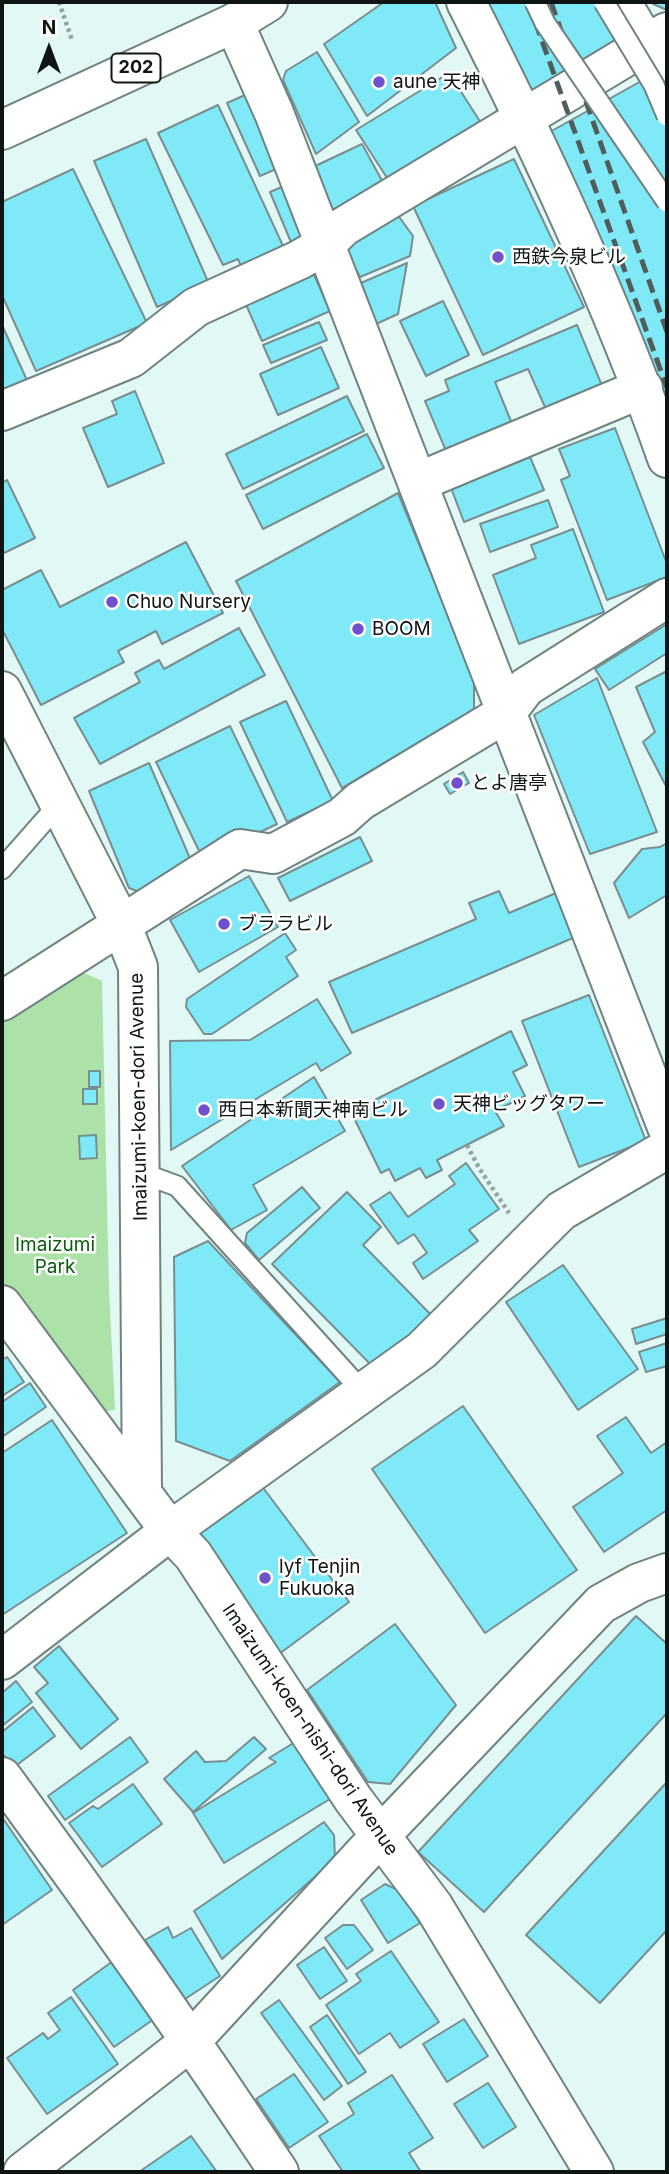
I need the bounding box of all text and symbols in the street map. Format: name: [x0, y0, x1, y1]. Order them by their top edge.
north arrow: [14, 14, 84, 84]
text: N: [42, 16, 56, 39]
road number: 202: [111, 54, 160, 82]
place label: aune 天神: [393, 71, 481, 93]
marker: aune 天神: [371, 74, 387, 90]
place label: 西鉄今泉ビル: [512, 246, 626, 268]
marker: 西鉄今泉ビル: [490, 249, 506, 265]
place label: Chuo Nursery: [126, 591, 251, 613]
marker: Chuo Nursery: [104, 594, 120, 610]
place label: BOOM: [372, 618, 431, 640]
marker: BOOM: [350, 621, 366, 637]
place label: とよ唐亭: [471, 772, 547, 794]
marker: とよ唐亭: [449, 775, 465, 791]
place label: ブララビル: [238, 913, 333, 935]
marker: ブララビル: [216, 916, 232, 932]
street label: Imaizumi-koen-dori Avenue: [125, 973, 153, 1221]
place label: 天神ビッグタワー: [453, 1093, 605, 1115]
marker: 天神ビッグタワー: [431, 1096, 447, 1112]
place label: 西日本新聞天神南ビル: [218, 1099, 408, 1121]
marker: 西日本新聞天神南ビル: [196, 1102, 212, 1118]
park label: Imaizumi Park: [15, 1234, 95, 1278]
place label: lyf Tenjin Fukuoka: [279, 1556, 361, 1600]
marker: lyf Tenjin Fukuoka: [257, 1570, 273, 1586]
street label: Imaizumi-koen-nishi-dori Avenue: [217, 1600, 403, 1860]

